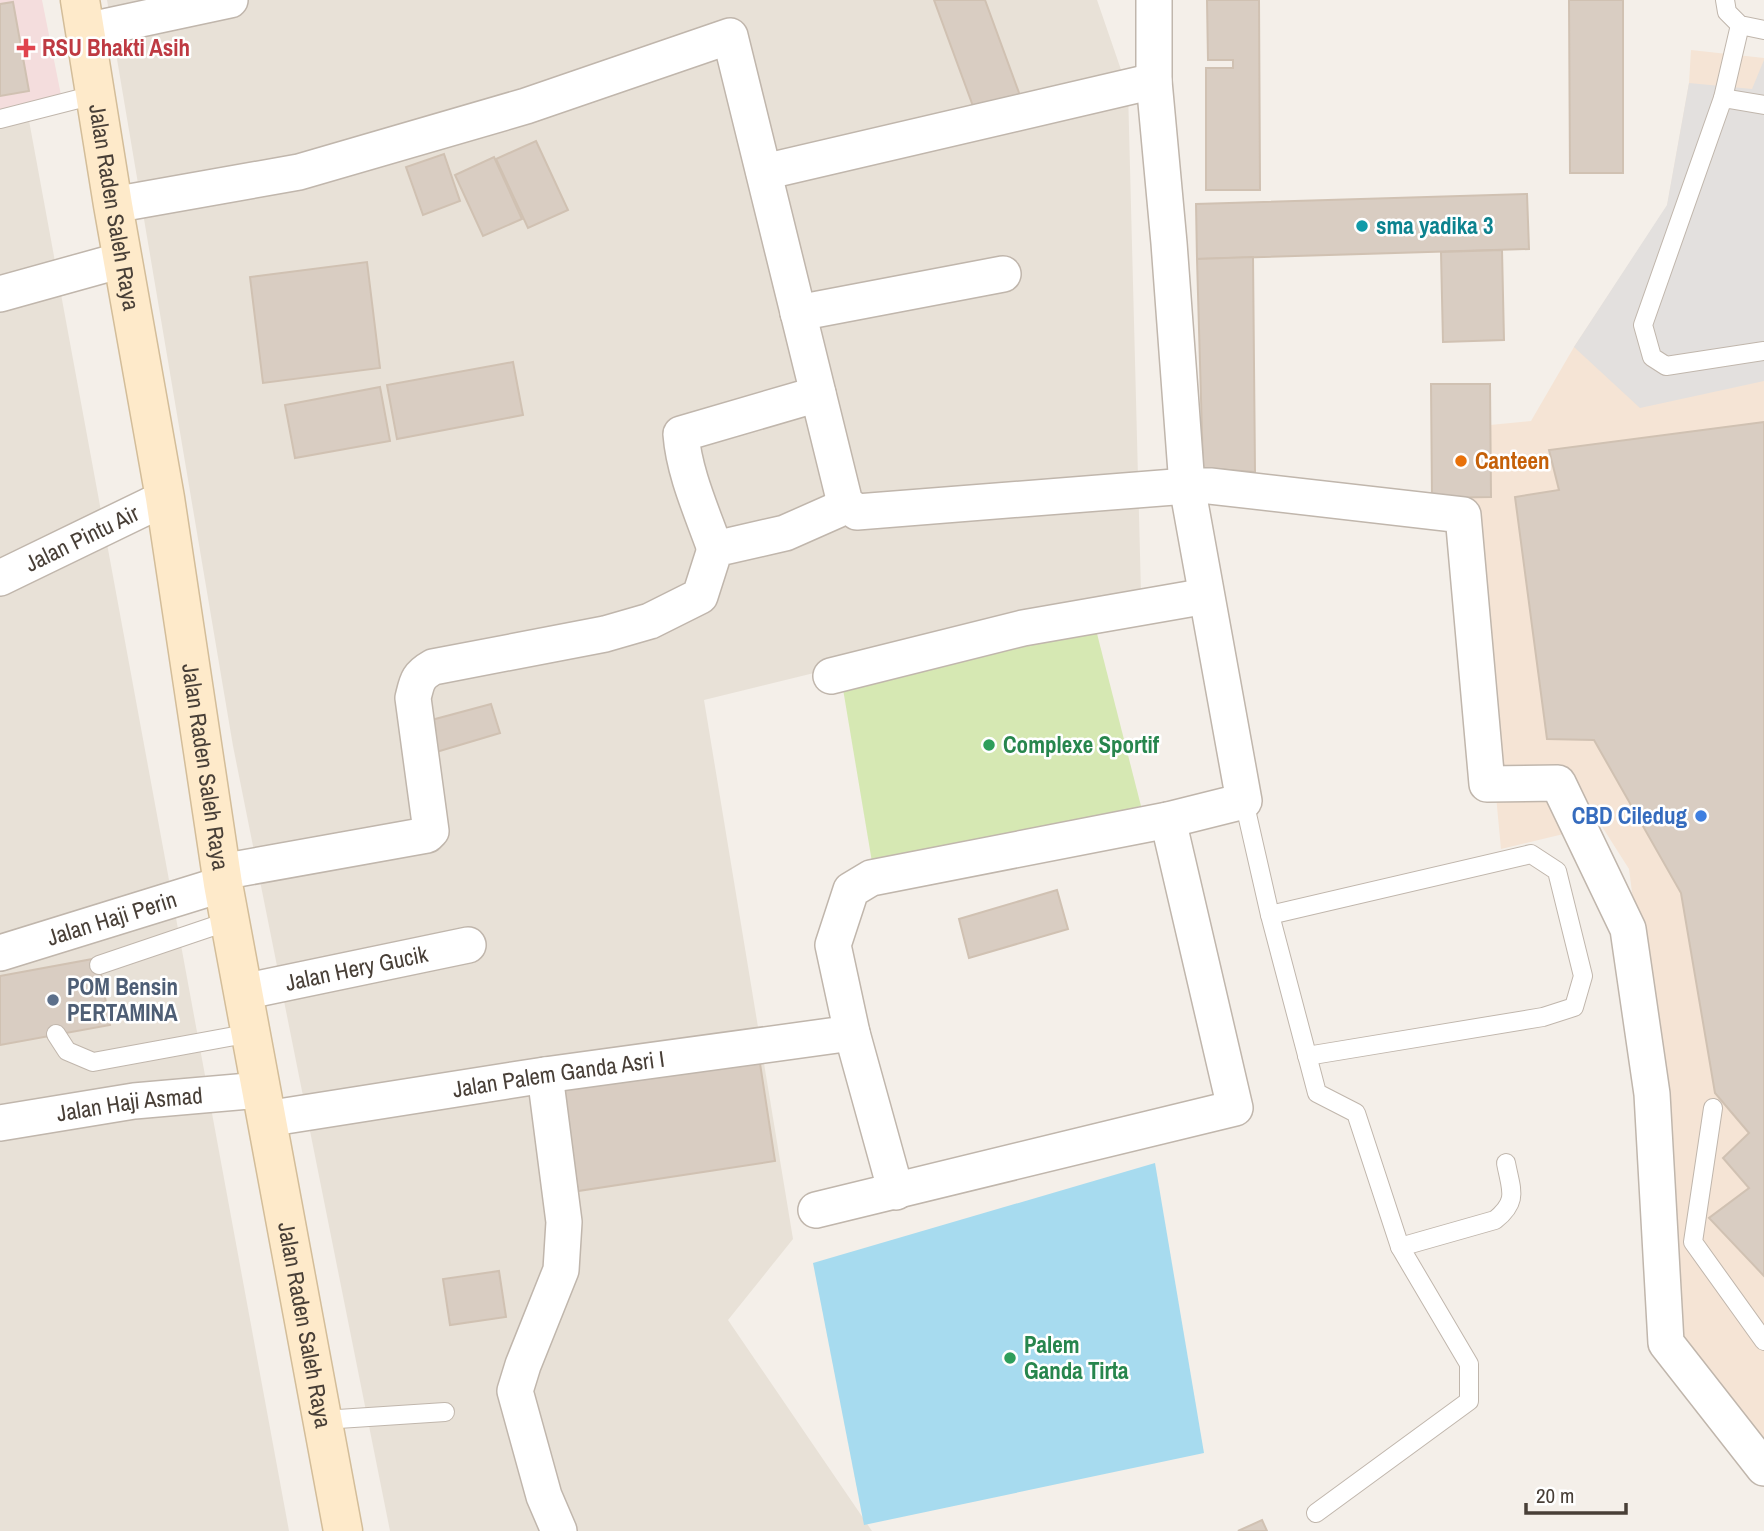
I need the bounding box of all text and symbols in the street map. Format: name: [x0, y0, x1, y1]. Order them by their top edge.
place label: RSU Bhakti Asih: [42, 32, 190, 63]
marker: RSU Bhakti Asih: [16, 38, 36, 58]
street label: Jalan Raden Saleh Raya: [82, 102, 148, 313]
place label: sma yadika 3: [1376, 210, 1493, 241]
marker: sma yadika 3: [1354, 218, 1370, 234]
place label: Canteen: [1475, 445, 1549, 476]
marker: Canteen: [1453, 453, 1469, 469]
street label: Jalan Pintu Air: [20, 497, 144, 579]
street label: Jalan Raden Saleh Raya: [175, 661, 237, 873]
place label: Complexe Sportif: [1003, 729, 1160, 760]
marker: Complexe Sportif: [981, 737, 997, 753]
place label: CBD Ciledug: [1572, 800, 1687, 831]
marker: CBD Ciledug: [1693, 808, 1709, 824]
street label: Jalan Haji Perin: [43, 883, 180, 953]
street label: Jalan Hery Gucik: [282, 938, 431, 998]
place label: POM Bensin PERTAMINA: [67, 971, 178, 1028]
marker: POM Bensin PERTAMINA: [45, 992, 61, 1008]
street label: Jalan Palem Ganda Asri I: [450, 1043, 667, 1104]
street label: Jalan Haji Asmad: [54, 1079, 204, 1128]
street label: Jalan Raden Saleh Raya: [271, 1219, 340, 1431]
place label: Palem Ganda Tirta: [1024, 1329, 1129, 1386]
marker: Palem Ganda Tirta: [1002, 1350, 1018, 1366]
scale bar: [1526, 1472, 1626, 1516]
text: 20 m: [1536, 1481, 1574, 1510]

